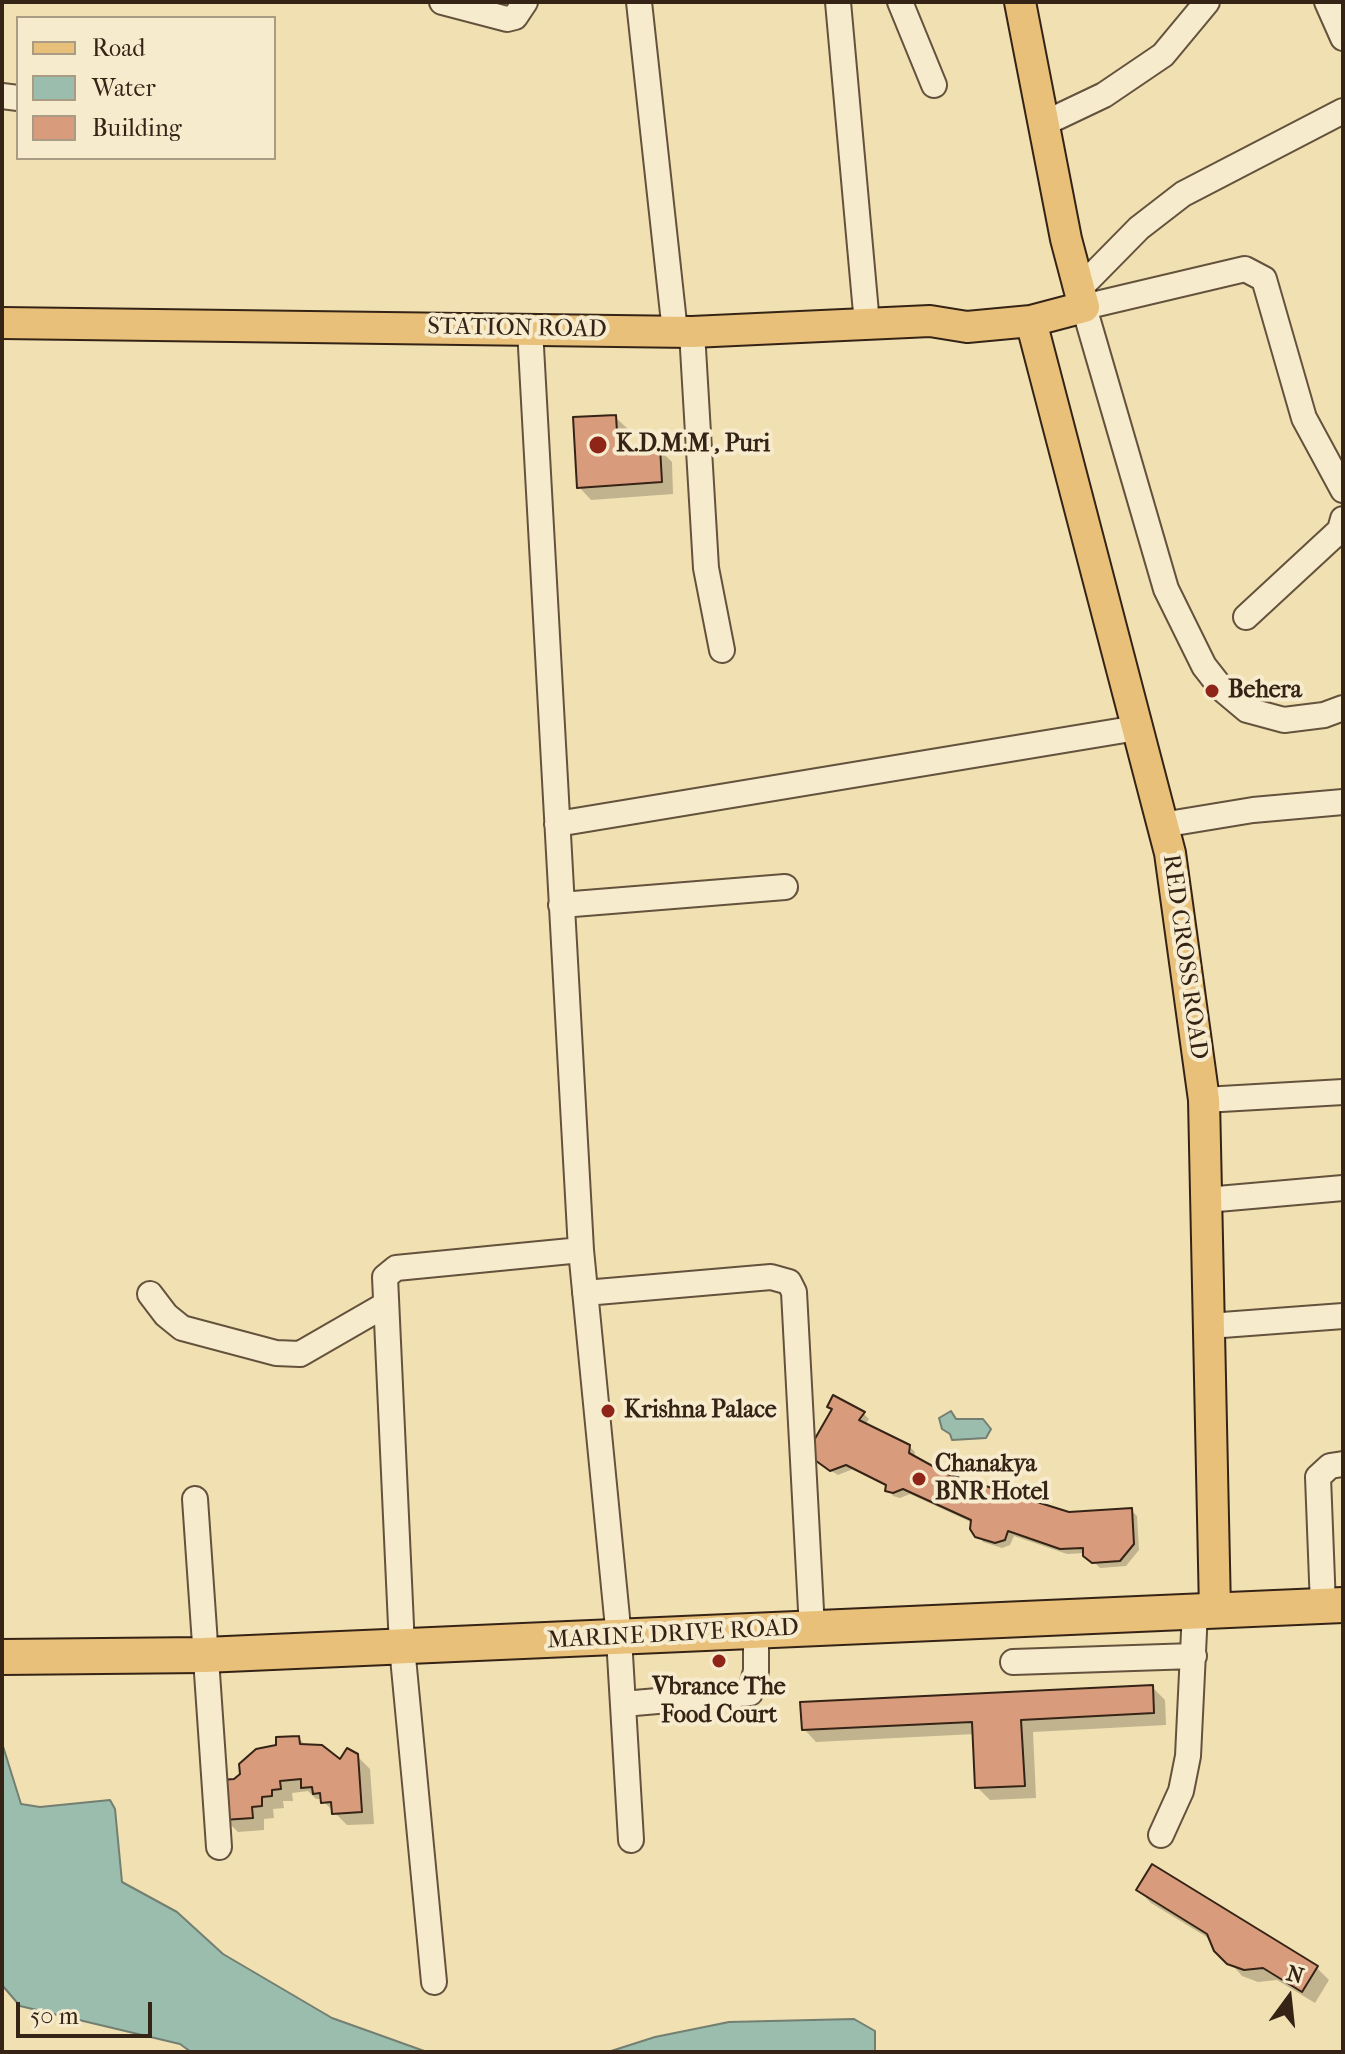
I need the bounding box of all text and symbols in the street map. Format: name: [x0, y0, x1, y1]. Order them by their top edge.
legend: [16, 16, 276, 160]
text: Road: [92, 34, 145, 62]
text: Water: [92, 74, 156, 102]
text: Building: [92, 114, 182, 142]
street label: STATION ROAD: [427, 313, 607, 345]
place label: K.D.M.M , Puri: [616, 431, 770, 459]
marker: K.D.M.M , Puri: [587, 434, 609, 456]
place label: Behera: [1228, 677, 1302, 705]
marker: Behera: [1203, 682, 1221, 700]
street label: RED CROSS ROAD: [1155, 853, 1213, 1061]
place label: Krishna Palace: [624, 1397, 777, 1425]
marker: Krishna Palace: [599, 1402, 617, 1420]
place label: Chanakya BNR Hotel: [935, 1451, 1049, 1507]
marker: Chanakya BNR Hotel: [910, 1470, 928, 1488]
street label: MARINE DRIVE ROAD: [547, 1614, 799, 1656]
marker: Vbrance The Food Court: [710, 1652, 728, 1670]
place label: Vbrance The Food Court: [652, 1674, 786, 1730]
north arrow: [1249, 1958, 1329, 2038]
text: N: [1284, 1960, 1307, 1990]
scale bar: [20, 1986, 156, 2036]
text: 50 m: [30, 2002, 79, 2030]

